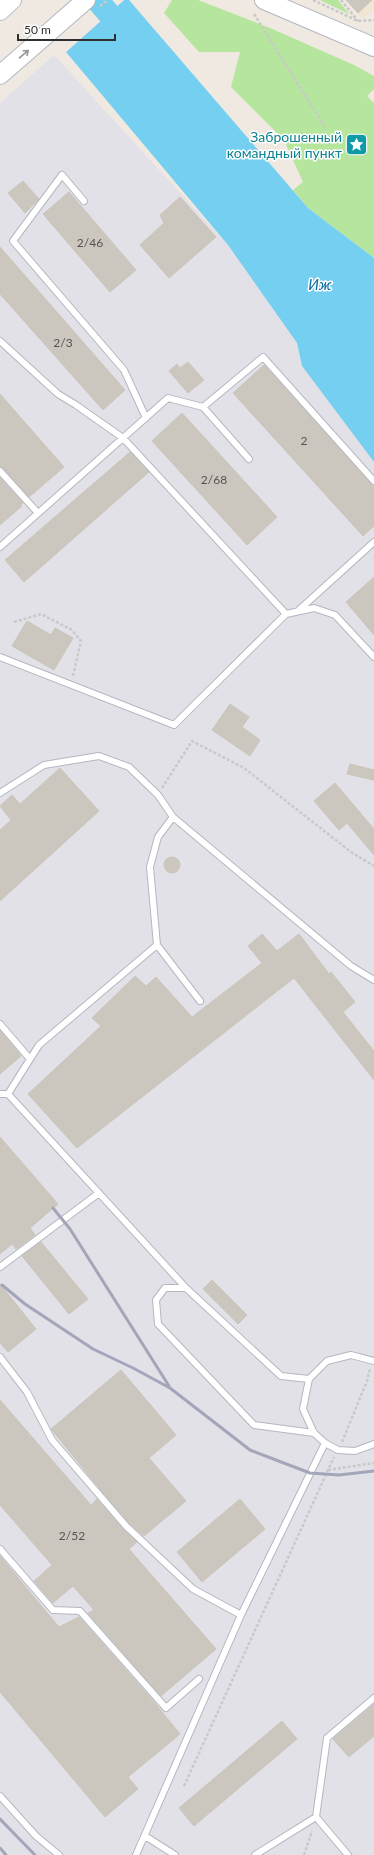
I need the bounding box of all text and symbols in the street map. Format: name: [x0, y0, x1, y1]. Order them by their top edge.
scale bar: [18, 16, 115, 42]
text: 50 m: [24, 22, 51, 37]
one-way arrow: [19, 50, 30, 59]
place label: Заброшенный командный пункт: [227, 128, 342, 161]
place icon: Заброшенный командный пункт: [344, 131, 370, 157]
house number: 2/46: [77, 235, 103, 250]
water label: Иж: [308, 275, 332, 293]
house number: 2/3: [53, 335, 73, 350]
house number: 2: [301, 433, 308, 448]
house number: 2/68: [201, 472, 227, 487]
house number: 2/52: [59, 1528, 85, 1543]

